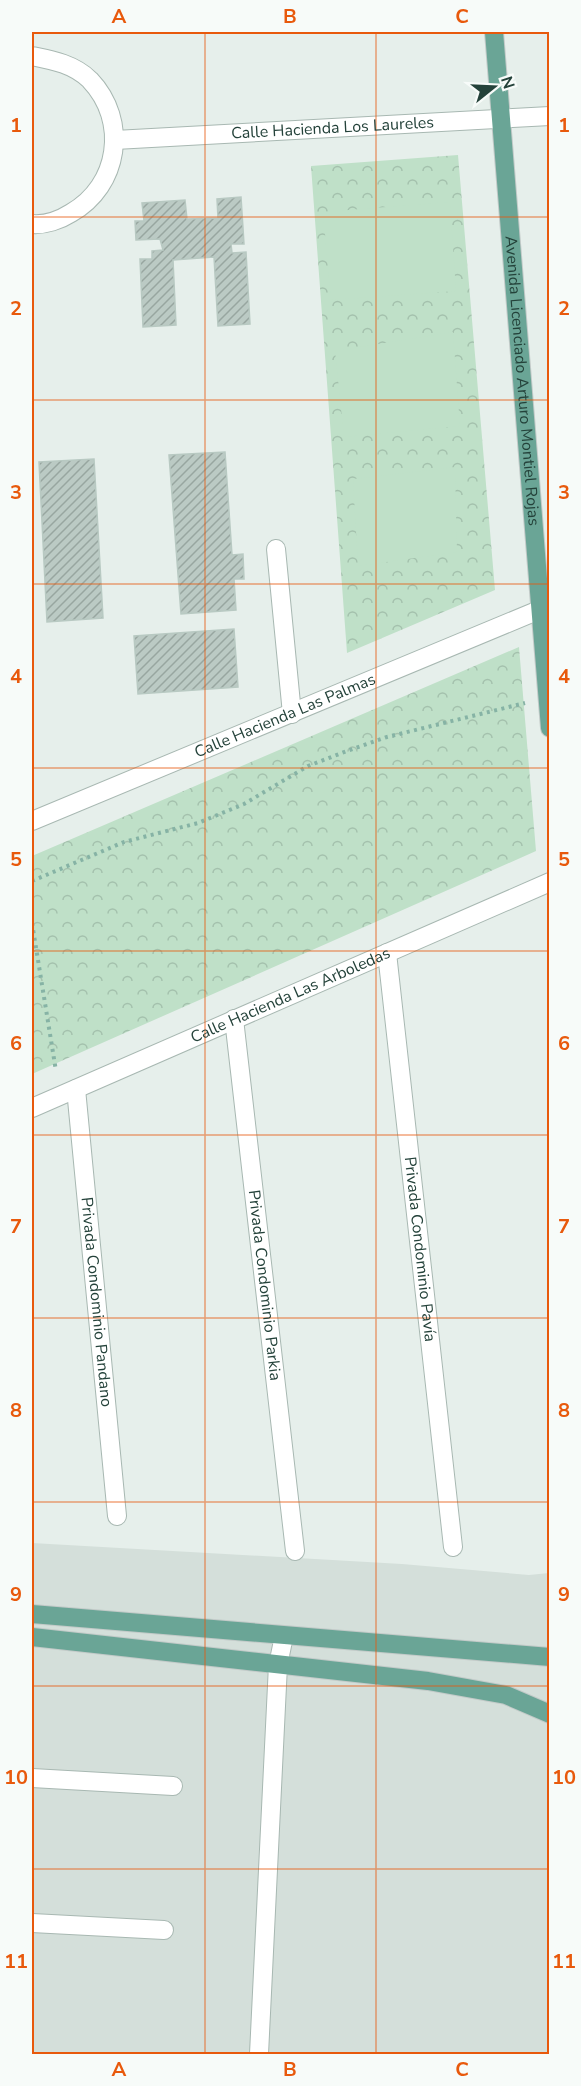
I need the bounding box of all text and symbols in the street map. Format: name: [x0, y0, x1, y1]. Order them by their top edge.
text: A: [112, 3, 127, 30]
text: B: [283, 3, 297, 30]
text: C: [455, 3, 469, 30]
north arrow: [464, 57, 524, 117]
text: N: [495, 74, 520, 92]
street label: Calle Hacienda Los Laureles: [231, 111, 435, 145]
text: 1: [10, 112, 22, 139]
text: 1: [558, 112, 570, 139]
street label: Avenida Licenciado Arturo Montiel Rojas: [499, 235, 545, 527]
text: 2: [10, 295, 22, 322]
text: 2: [558, 295, 570, 322]
text: 3: [10, 479, 22, 506]
text: 3: [558, 479, 570, 506]
text: 4: [10, 663, 22, 690]
text: 4: [558, 663, 570, 690]
street label: Calle Hacienda Las Palmas: [191, 668, 379, 763]
text: 5: [10, 846, 22, 873]
text: 5: [558, 846, 570, 873]
street label: Calle Hacienda Las Arboledas: [187, 942, 394, 1048]
text: 6: [10, 1030, 22, 1057]
text: 6: [558, 1030, 570, 1057]
street label: Privada Condominio Pavía: [399, 1155, 441, 1343]
street label: Privada Condominio Parkia: [243, 1189, 286, 1382]
street label: Privada Condominio Pandano: [75, 1196, 117, 1408]
text: 7: [10, 1213, 22, 1240]
text: 7: [558, 1213, 570, 1240]
text: 8: [10, 1397, 22, 1424]
text: 8: [558, 1397, 570, 1424]
text: 9: [10, 1581, 22, 1608]
text: 9: [558, 1581, 570, 1608]
text: 10: [4, 1764, 28, 1791]
text: 10: [552, 1764, 576, 1791]
text: 11: [4, 1948, 28, 1975]
text: 11: [552, 1948, 576, 1975]
text: A: [112, 2056, 127, 2083]
text: B: [283, 2056, 297, 2083]
text: C: [455, 2056, 469, 2083]

